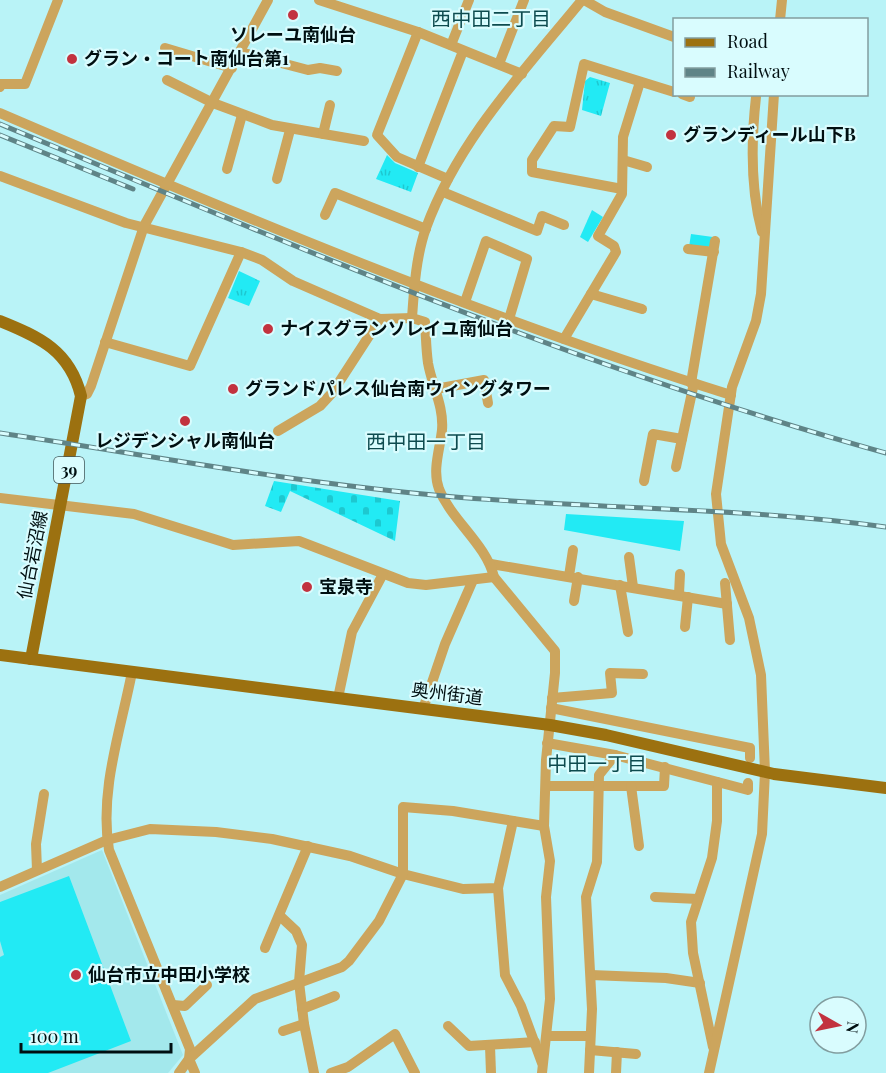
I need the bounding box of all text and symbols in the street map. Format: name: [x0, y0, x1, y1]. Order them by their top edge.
district label: 西中田二丁目: [431, 4, 551, 31]
marker: ソレーユ南仙台: [286, 8, 300, 22]
legend: [673, 18, 868, 96]
place label: ソレーユ南仙台: [230, 22, 356, 46]
text: Road: [727, 29, 768, 53]
place label: グラン・コート南仙台第1: [84, 46, 289, 70]
marker: グラン・コート南仙台第1: [65, 52, 79, 66]
text: Railway: [727, 59, 790, 83]
place label: グランディール山下B: [683, 122, 856, 146]
marker: グランディール山下B: [664, 128, 678, 142]
place label: ナイスグランソレイユ南仙台: [280, 316, 513, 340]
marker: ナイスグランソレイユ南仙台: [261, 322, 275, 336]
place label: グランドパレス仙台南ウィングタワー: [245, 376, 551, 400]
marker: グランドパレス仙台南ウィングタワー: [226, 382, 240, 396]
marker: レジデンシャル南仙台: [178, 414, 192, 428]
district label: 西中田一丁目: [366, 427, 486, 454]
place label: レジデンシャル南仙台: [95, 428, 275, 452]
road number: 39: [54, 457, 84, 483]
street label: 仙台岩沼線: [12, 508, 52, 601]
place label: 宝泉寺: [319, 574, 373, 598]
marker: 宝泉寺: [300, 580, 314, 594]
street label: 奥州街道: [410, 677, 484, 709]
district label: 中田一丁目: [547, 749, 647, 776]
place label: 仙台市立中田小学校: [88, 962, 250, 986]
marker: 仙台市立中田小学校: [69, 968, 83, 982]
north arrow: [808, 995, 868, 1055]
scale bar: [21, 1016, 171, 1054]
text: N: [842, 1020, 865, 1035]
text: 100 m: [30, 1024, 79, 1048]

